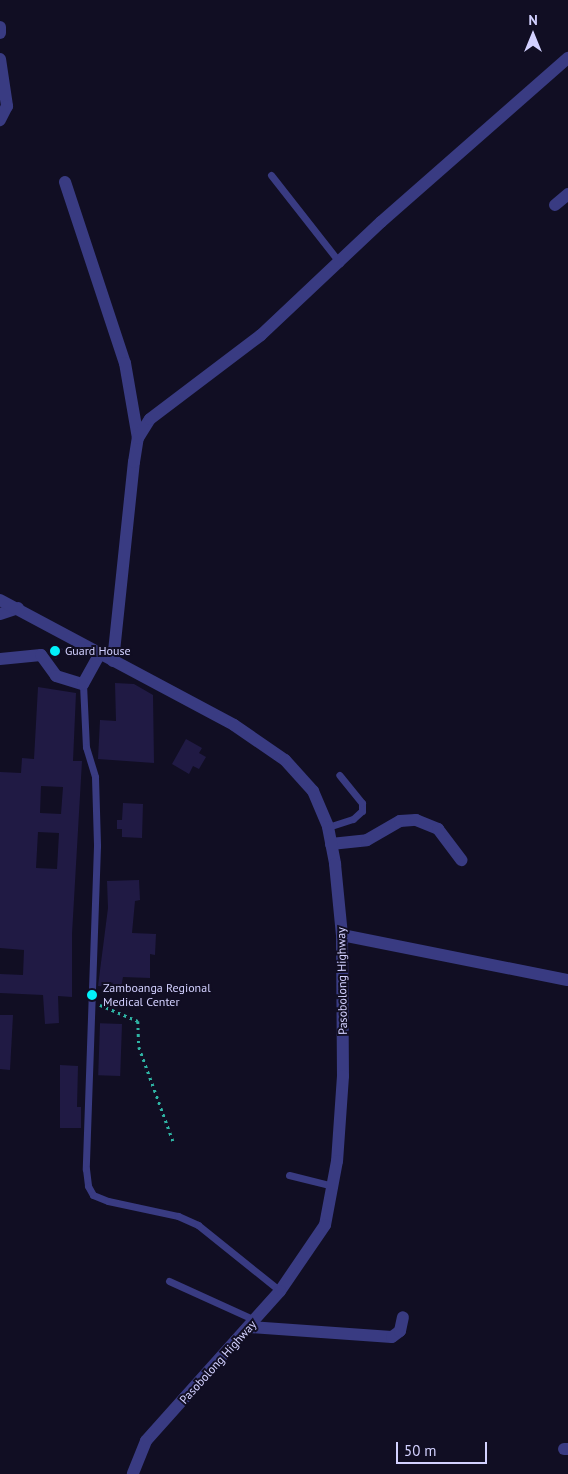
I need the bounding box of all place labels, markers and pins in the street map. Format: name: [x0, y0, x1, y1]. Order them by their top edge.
place label: Guard House: [65, 644, 131, 658]
marker: Guard House: [49, 645, 61, 657]
place label: Zamboanga Regional Medical Center: [103, 981, 211, 1009]
marker: Zamboanga Regional Medical Center: [85, 988, 99, 1002]

